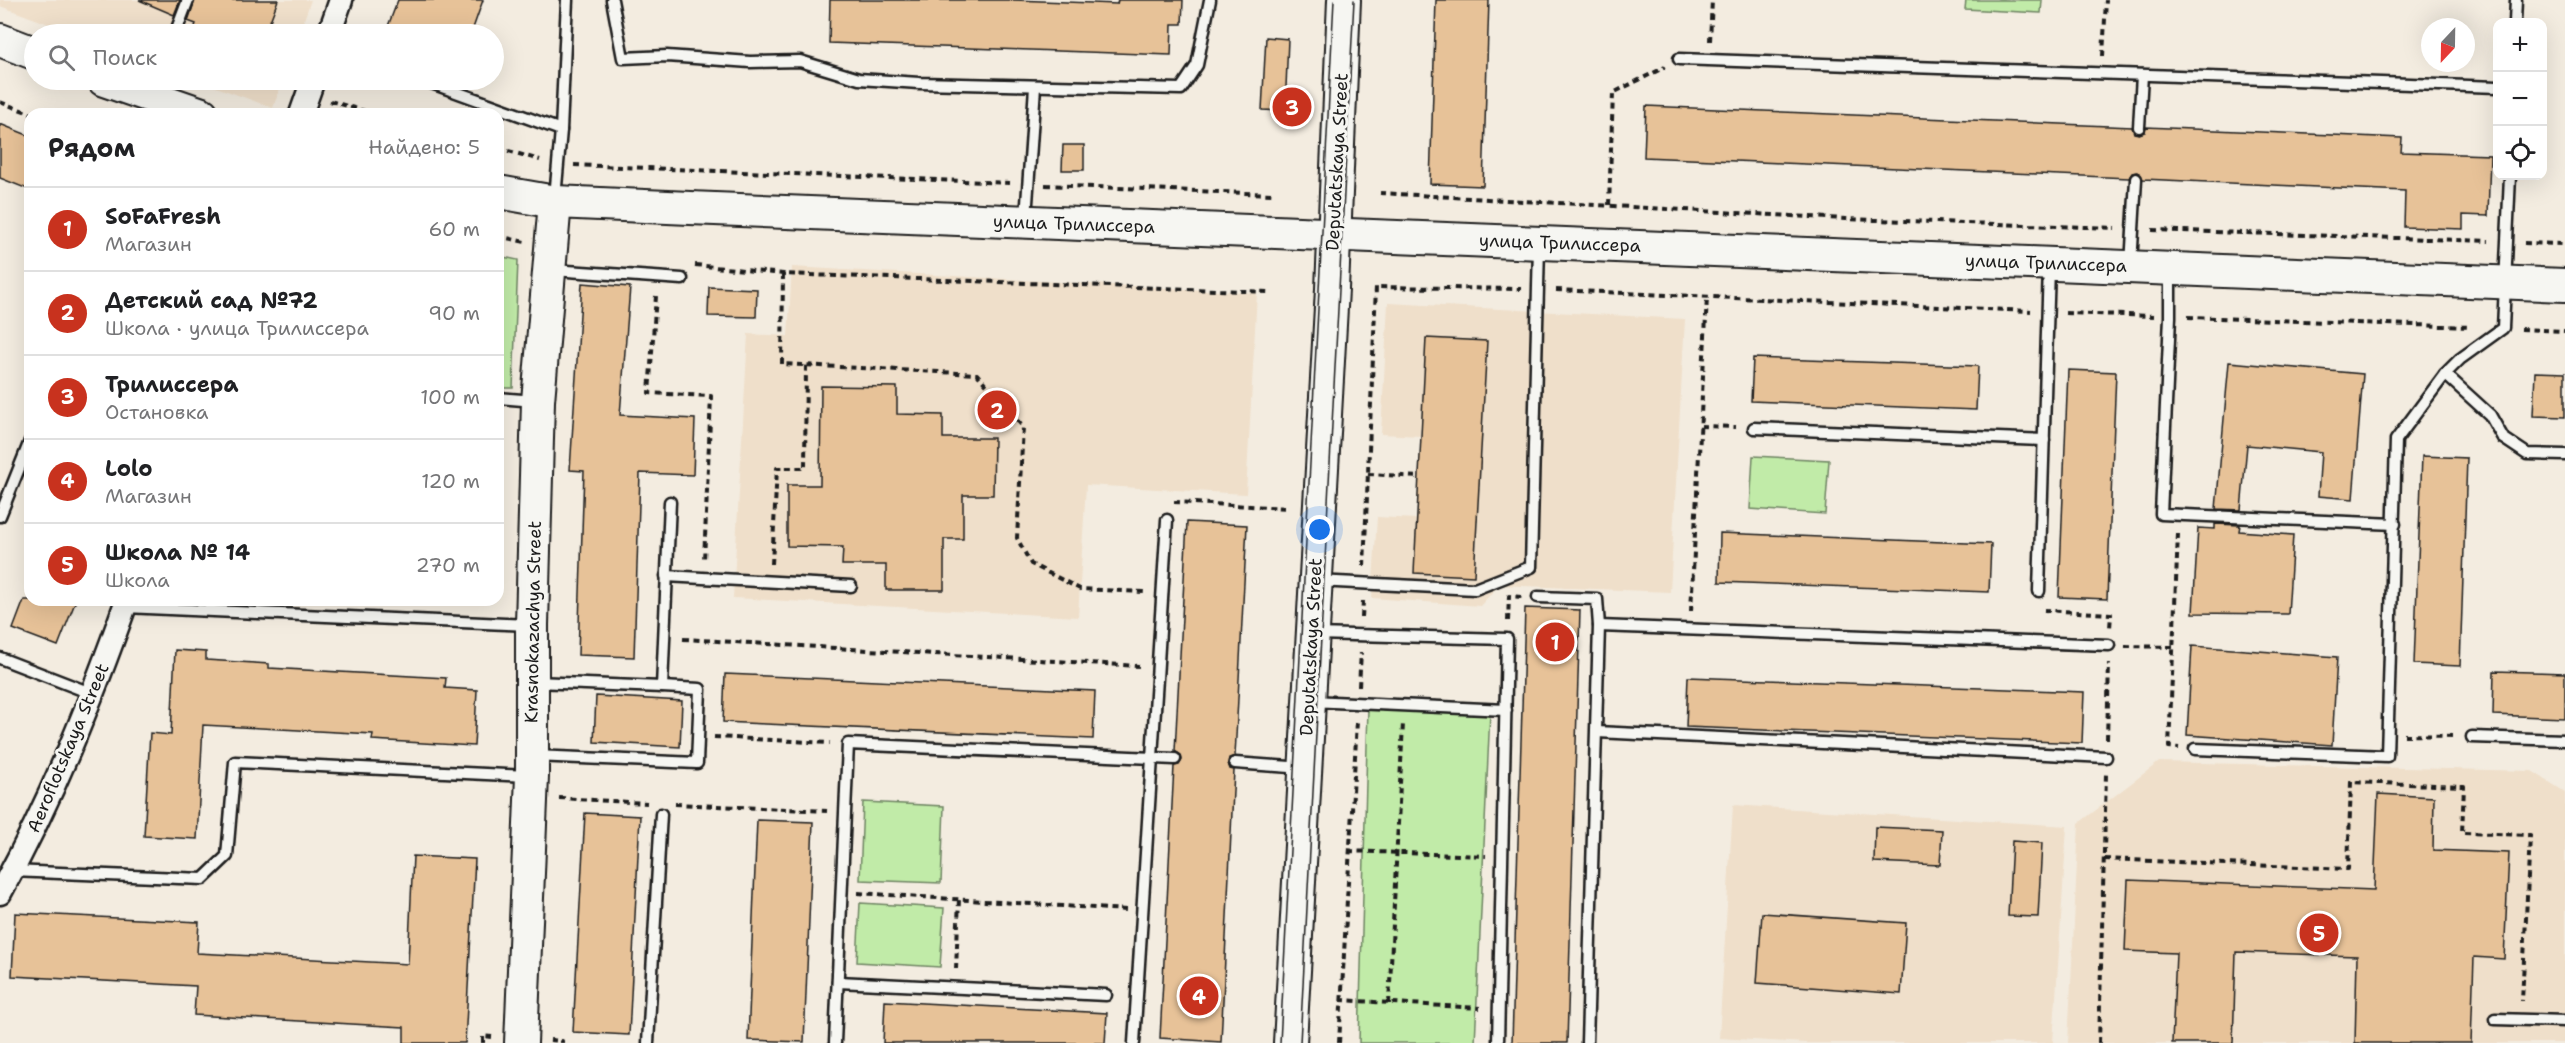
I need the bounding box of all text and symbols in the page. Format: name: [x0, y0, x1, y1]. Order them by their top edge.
north arrow: [2421, 18, 2475, 72]
map controls: [2493, 18, 2547, 180]
button: +: [2493, 18, 2547, 72]
search box: [24, 24, 504, 90]
icon: search: [45, 41, 78, 74]
text: Поиск: [93, 43, 157, 72]
street label: Deputatskaya Street: [1320, 72, 1354, 252]
button: −: [2493, 72, 2547, 126]
pin: 3: [1272, 84, 1312, 130]
button: locate: [2493, 126, 2547, 180]
text: Рядом: [48, 130, 135, 165]
text: Найдено: 5: [368, 134, 480, 160]
text: SoFaFresh: [105, 202, 221, 231]
street label: улица Трилиссера: [993, 209, 1155, 239]
text: 1: [63, 216, 72, 242]
text: 60 m: [428, 216, 480, 242]
street label: улица Трилиссера: [1479, 228, 1641, 258]
text: Магазин: [105, 231, 192, 257]
street label: улица Трилиссера: [1965, 248, 2127, 278]
text: Детский сад №72: [105, 286, 318, 315]
text: 2: [61, 300, 75, 326]
text: 90 m: [428, 300, 480, 326]
text: Школа · улица Трилиссера: [105, 315, 369, 341]
text: Трилиссера: [105, 370, 238, 399]
text: 3: [61, 384, 75, 410]
text: 100 m: [420, 384, 480, 410]
pin: 2: [978, 388, 1016, 432]
text: Остановка: [105, 399, 209, 425]
text: Lolo: [105, 454, 153, 483]
text: 4: [61, 468, 75, 494]
text: 120 m: [421, 468, 480, 494]
text: Магазин: [105, 483, 192, 509]
your location: [1305, 515, 1334, 544]
street label: Krasnokazachya Street: [519, 521, 547, 723]
text: Школа № 14: [105, 538, 250, 567]
text: 5: [61, 552, 74, 578]
text: 270 m: [416, 552, 480, 578]
street label: Deputatskaya Street: [1294, 557, 1328, 737]
text: Школа: [105, 567, 170, 593]
pin: 1: [1536, 620, 1574, 664]
street label: Aeroflotskaya Street: [21, 660, 115, 836]
pin: 5: [2300, 910, 2338, 956]
pin: 4: [1180, 974, 1218, 1018]

